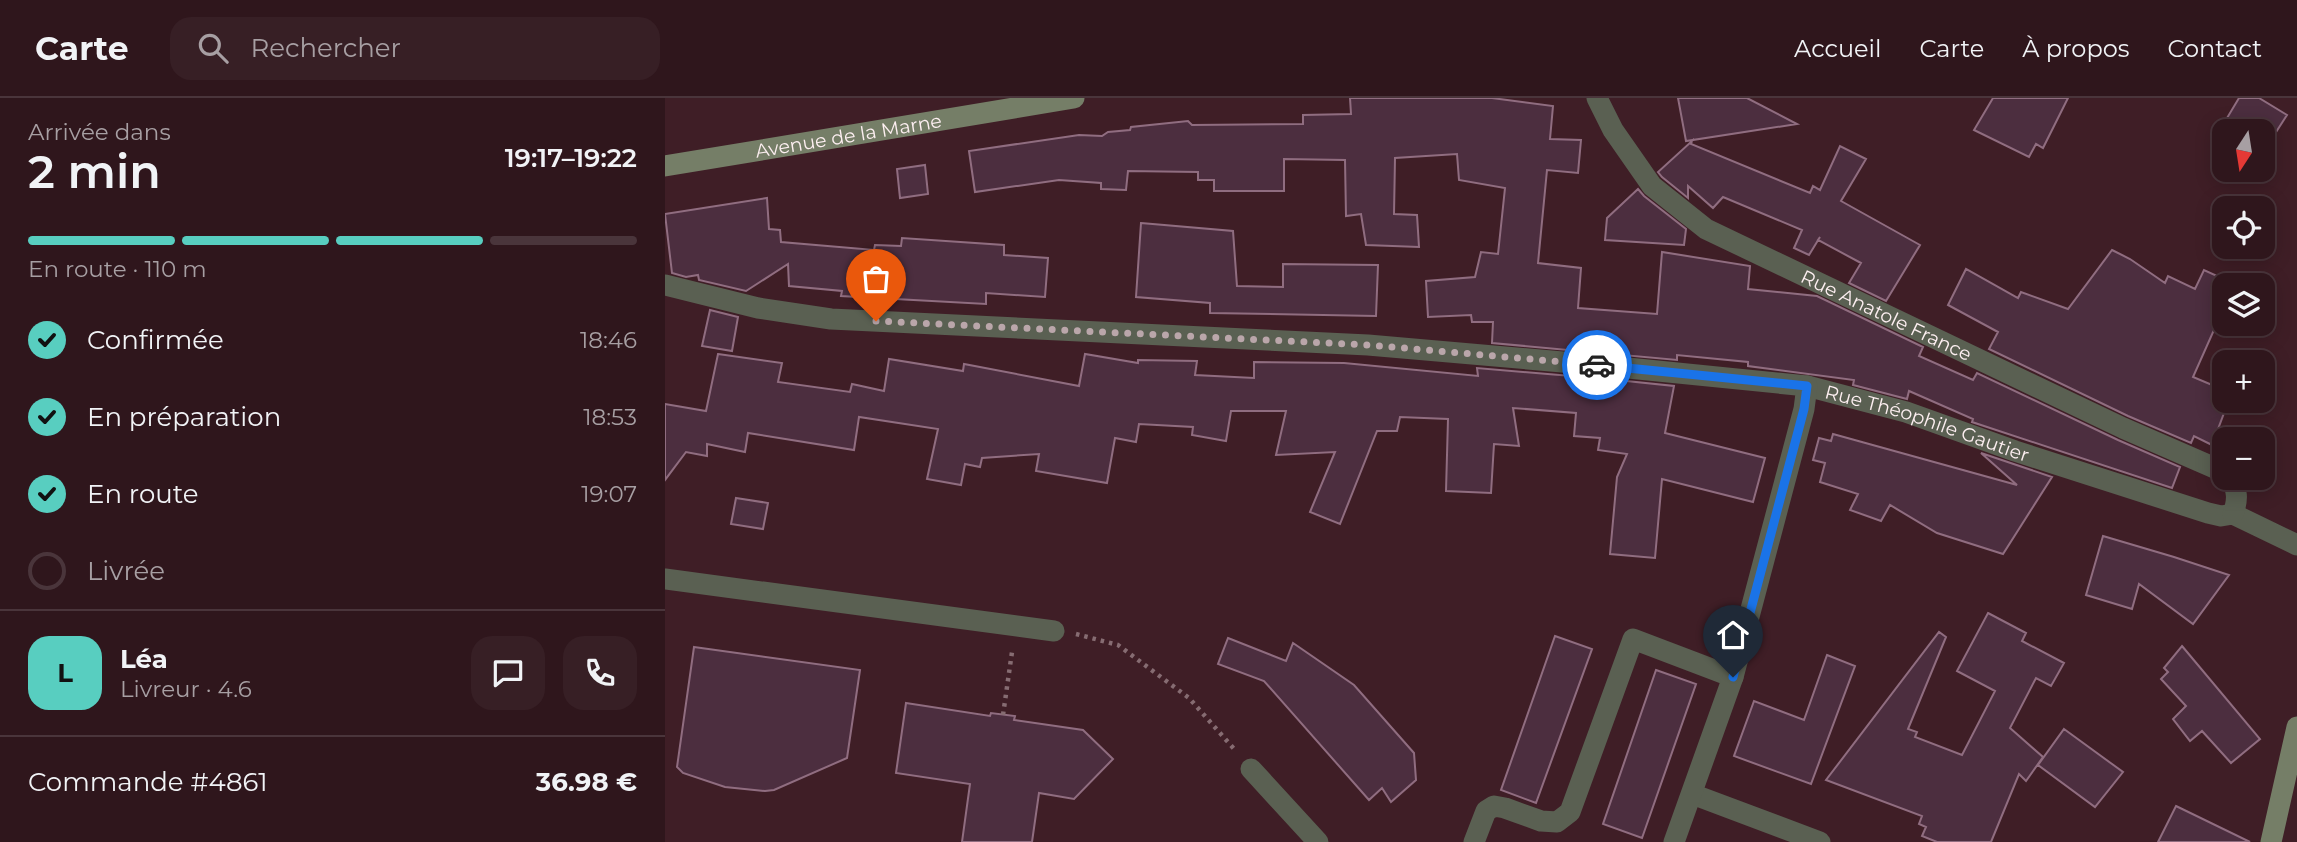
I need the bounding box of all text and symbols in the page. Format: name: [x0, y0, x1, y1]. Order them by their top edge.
search box: [170, 17, 660, 80]
text: Carte: [35, 28, 128, 68]
icon: search: [194, 29, 232, 67]
text: Rechercher: [250, 32, 401, 64]
text: Accueil: [1794, 34, 1881, 63]
text: Carte: [1919, 34, 1984, 63]
text: À propos: [2022, 34, 2129, 63]
text: Contact: [2167, 34, 2262, 63]
street label: Avenue de la Marne: [754, 109, 943, 162]
text: Arrivée dans: [28, 118, 171, 146]
north arrow: [2212, 119, 2275, 182]
map controls: [2212, 119, 2275, 490]
text: 19:17–19:22: [505, 142, 637, 174]
text: 2 min: [28, 143, 161, 200]
button: locate: [2212, 196, 2275, 259]
pin: [846, 249, 906, 321]
text: En route · 110 m: [28, 255, 207, 283]
icon: bag: [857, 260, 895, 298]
street label: Rue Anatole France: [1797, 265, 1976, 366]
button: layers: [2212, 273, 2275, 336]
icon: check: [28, 321, 66, 359]
text: Confirmée: [87, 324, 224, 356]
text: 18:46: [580, 326, 637, 354]
courier: [1562, 330, 1632, 400]
icon: car: [1578, 346, 1616, 384]
button: +: [2212, 350, 2275, 413]
street label: Rue Théophile Gautier: [1823, 380, 2032, 466]
icon: check: [28, 398, 66, 436]
text: En préparation: [87, 401, 281, 433]
text: 18:53: [583, 403, 637, 431]
button: −: [2212, 427, 2275, 490]
icon: check: [28, 475, 66, 513]
text: En route: [87, 478, 198, 510]
text: 19:07: [581, 480, 637, 508]
text: Livrée: [87, 555, 165, 587]
pin: [1703, 605, 1763, 677]
icon: home: [1714, 616, 1752, 654]
button: chat: [471, 636, 545, 710]
button: phone: [563, 636, 637, 710]
text: Léa: [120, 643, 168, 675]
text: L: [57, 657, 73, 689]
text: Livreur · 4.6: [120, 675, 252, 703]
text: Commande #4861: [28, 766, 268, 798]
text: 36.98 €: [536, 766, 637, 798]

